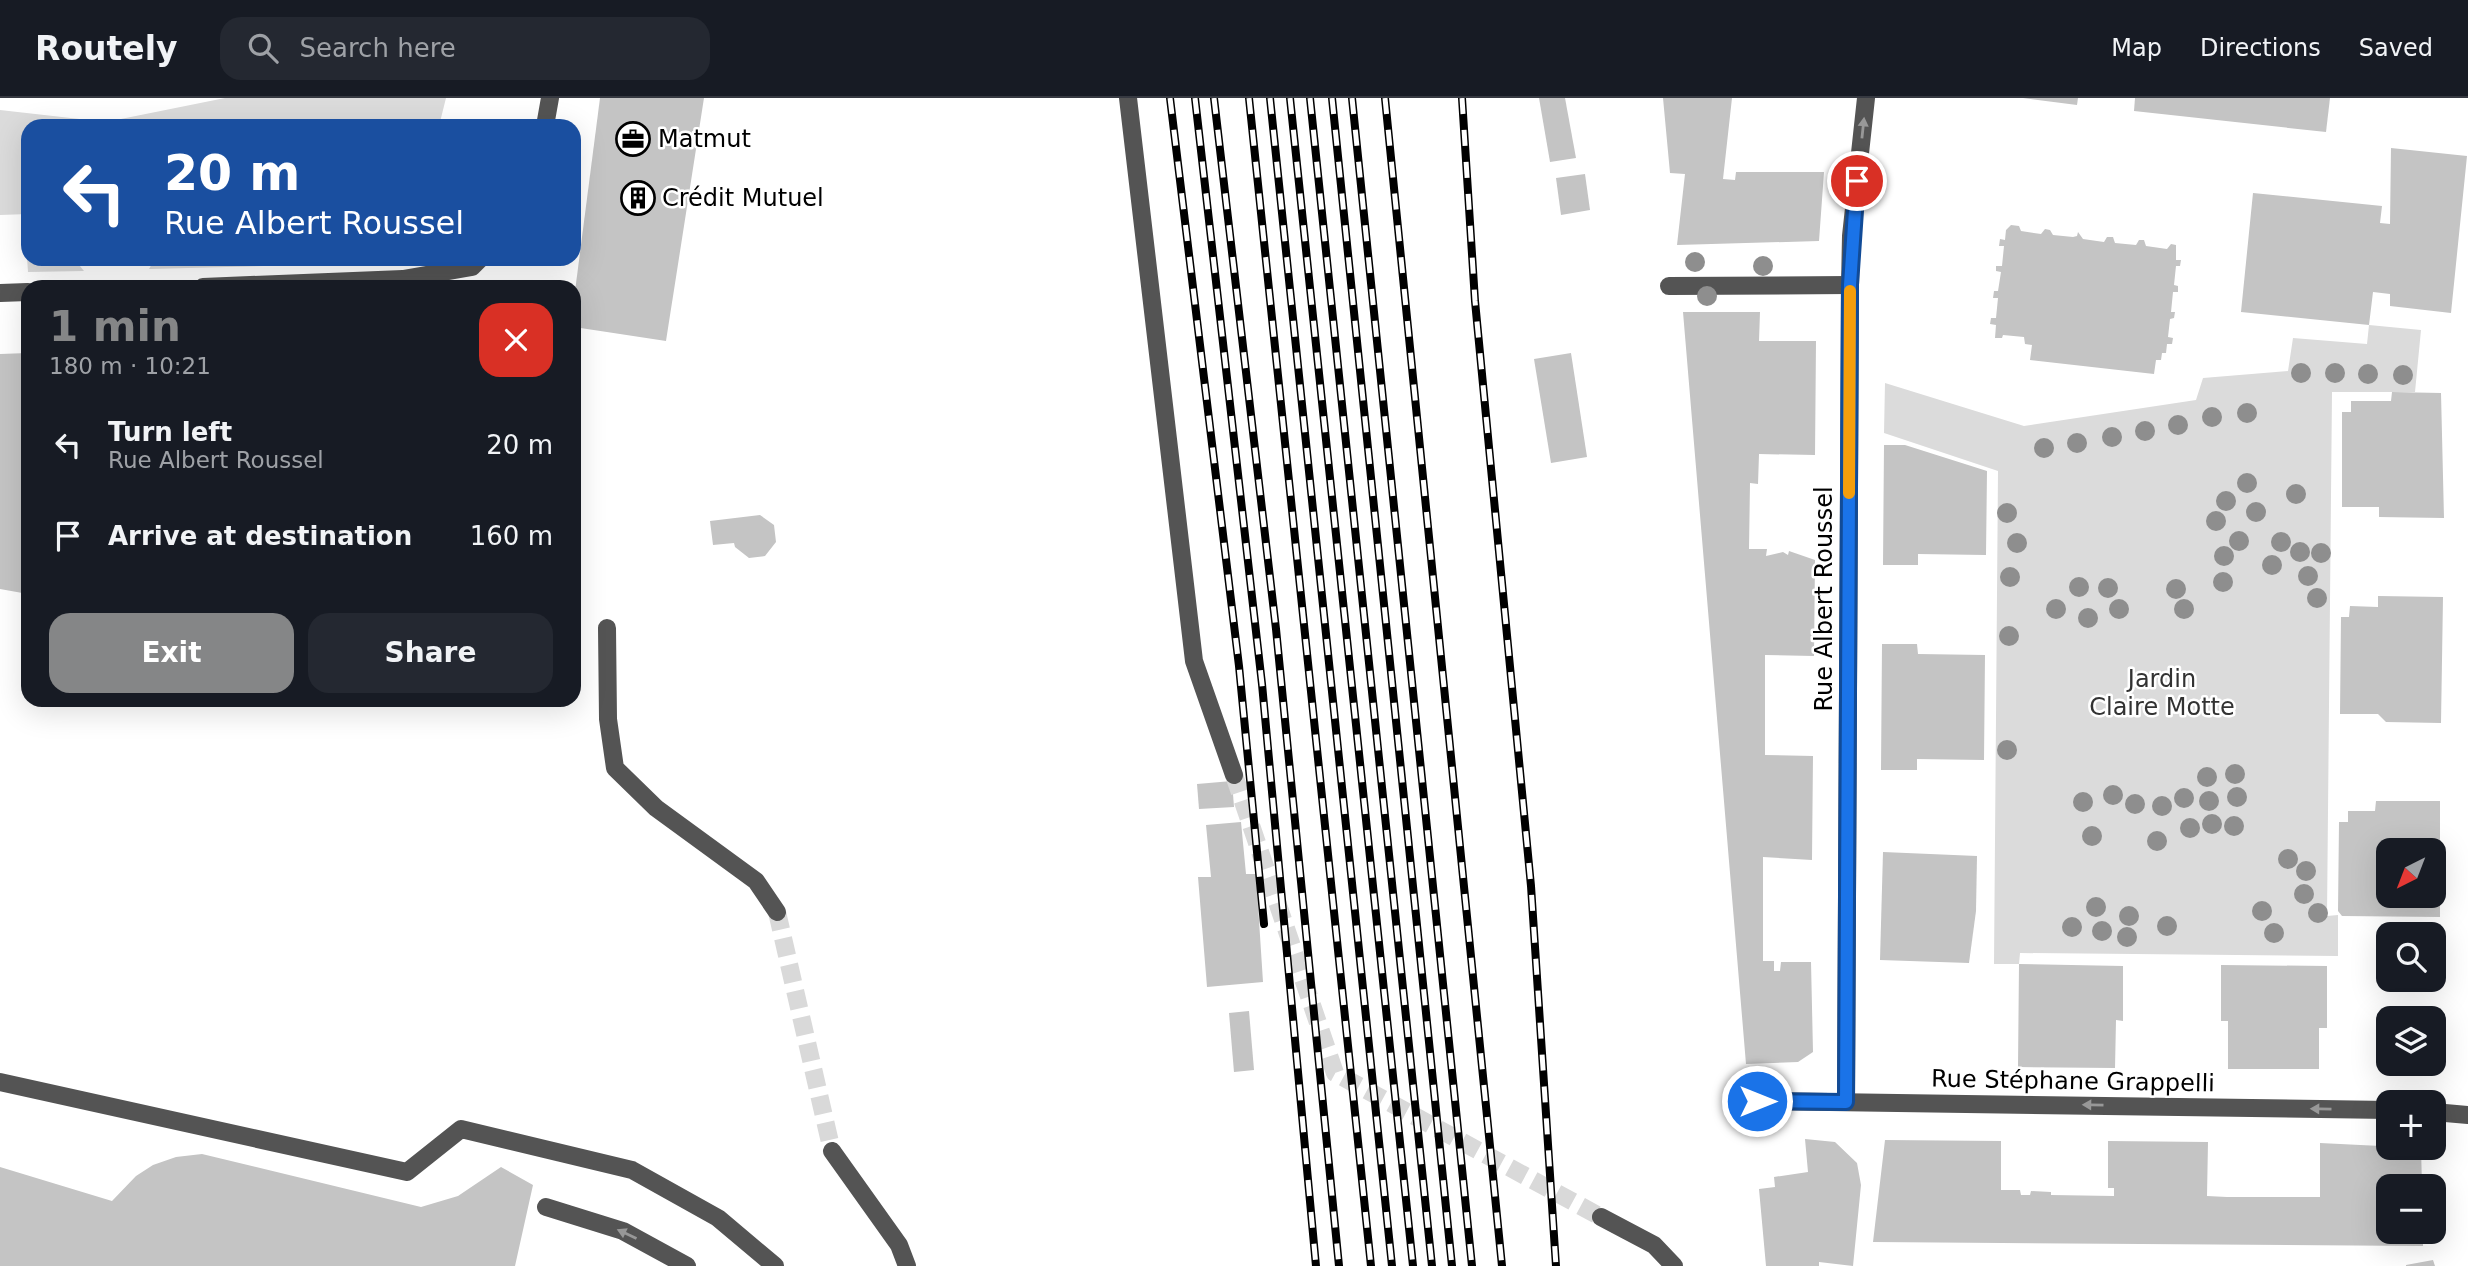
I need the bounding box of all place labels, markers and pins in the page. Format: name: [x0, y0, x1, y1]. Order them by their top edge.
office icon: Matmut: [614, 120, 652, 158]
place label: Matmut: [658, 125, 751, 153]
pin: [1827, 151, 1887, 211]
building icon: Crédit Mutuel: [619, 179, 657, 217]
place label: Crédit Mutuel: [662, 184, 824, 212]

